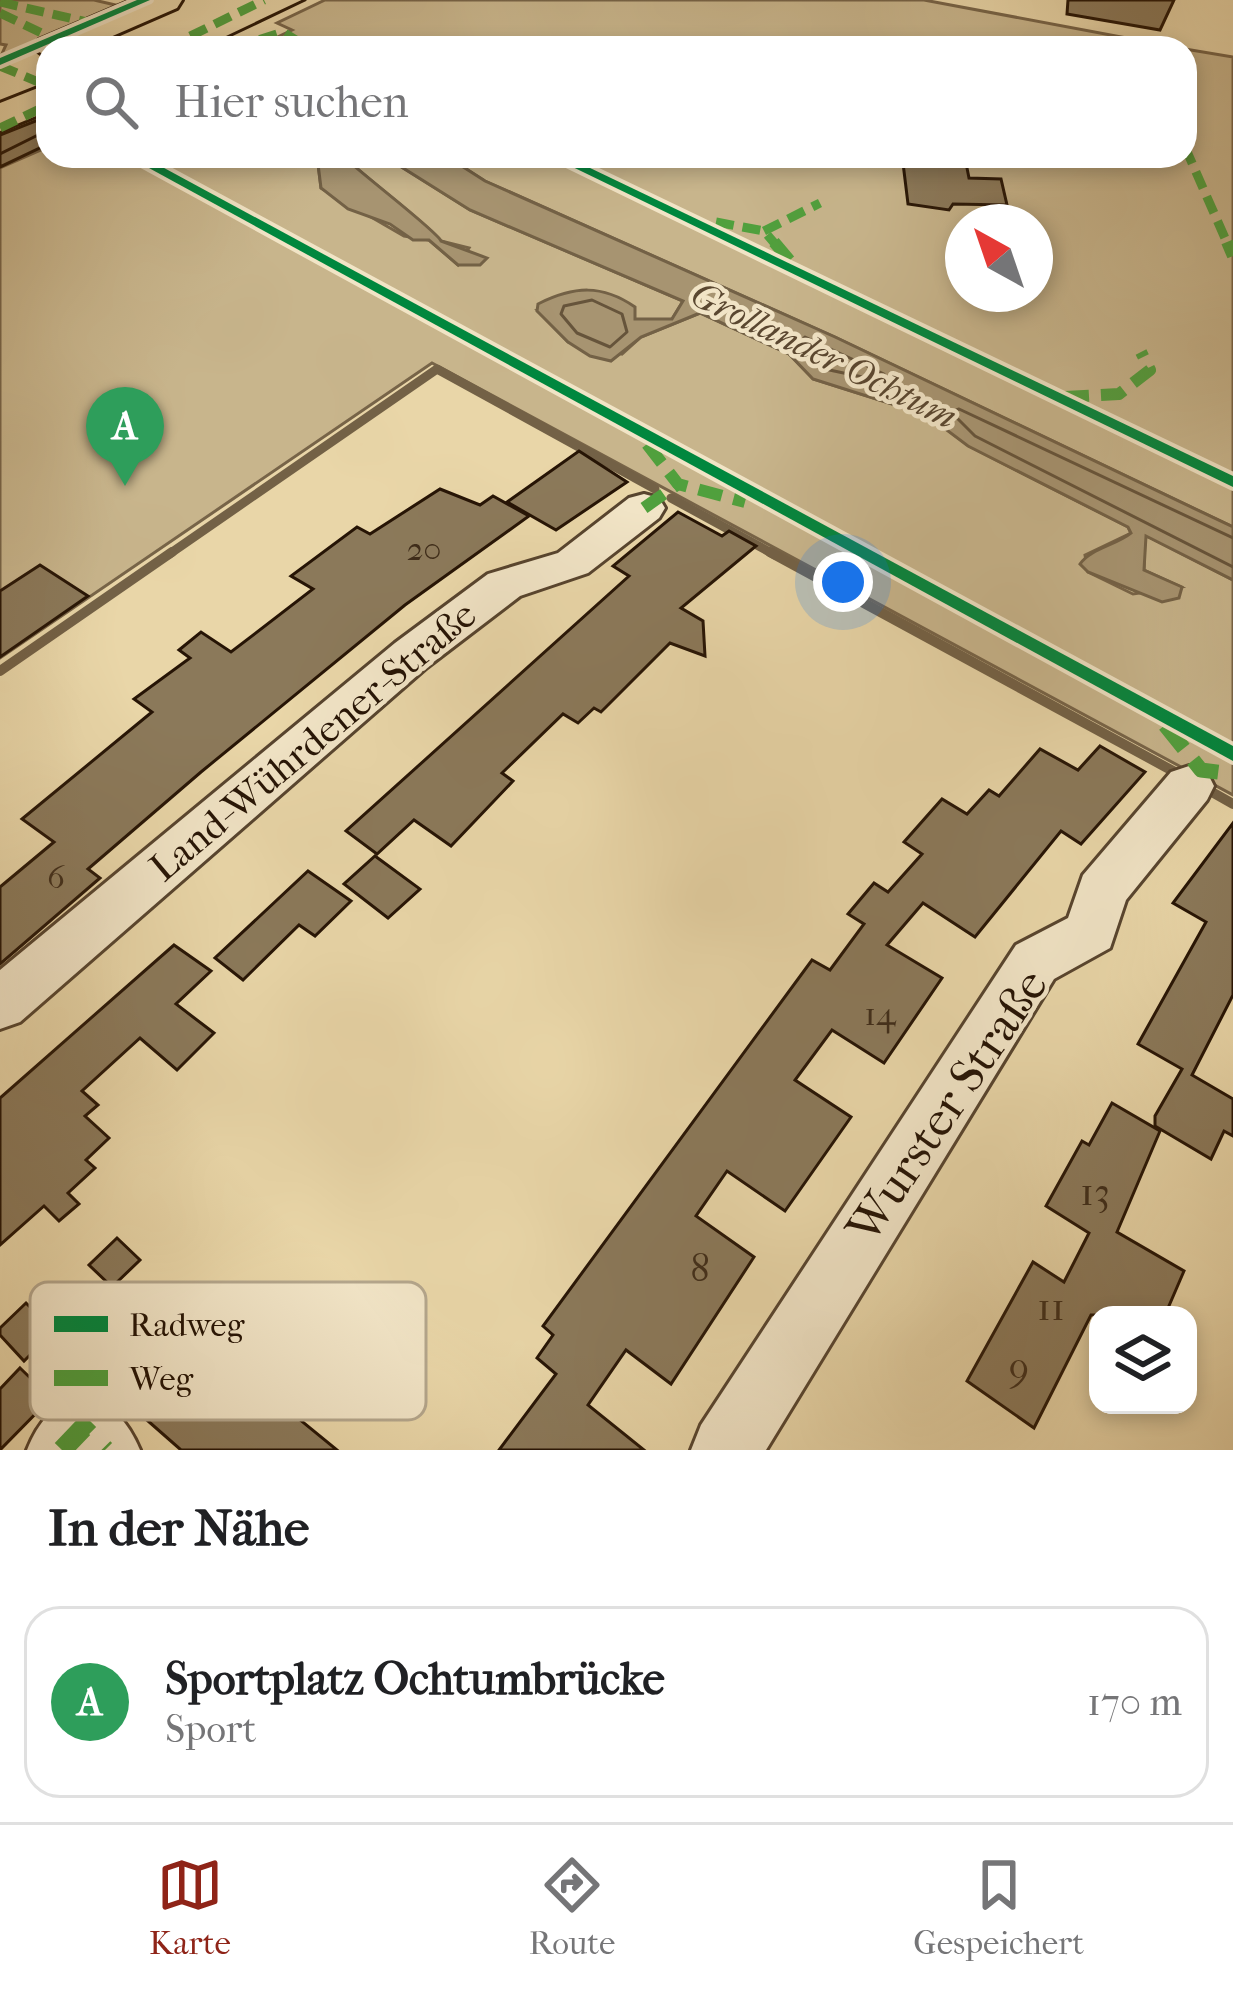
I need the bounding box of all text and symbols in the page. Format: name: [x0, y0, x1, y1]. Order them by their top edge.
search box: [36, 36, 1197, 168]
icon: search: [78, 69, 144, 135]
text: Hier suchen: [174, 76, 409, 129]
north arrow: [945, 204, 1053, 312]
water label: Grollander Ochtum: [684, 273, 964, 437]
pin: A: [86, 387, 164, 486]
house number: 20: [406, 530, 442, 569]
your location: [813, 552, 873, 612]
street label: Land-Wührdener-Straße: [141, 591, 485, 891]
house number: 6: [47, 858, 65, 897]
street label: Wurster Straße: [834, 959, 1059, 1254]
house number: 14: [864, 995, 897, 1034]
house number: 13: [1080, 1169, 1110, 1215]
house number: 8: [690, 1245, 710, 1291]
legend: [30, 1282, 426, 1420]
house number: 11: [1037, 1284, 1065, 1330]
text: Radweg: [129, 1306, 245, 1345]
map controls: [1089, 1306, 1197, 1414]
button: layers: [1089, 1306, 1197, 1414]
house number: 9: [1009, 1345, 1029, 1391]
text: Weg: [128, 1360, 194, 1399]
text: In der Nähe: [48, 1498, 309, 1558]
text: Sportplatz Ochtumbrücke: [165, 1653, 665, 1706]
text: A: [77, 1679, 103, 1725]
text: 170 m: [1087, 1679, 1182, 1725]
text: Sport: [165, 1706, 257, 1752]
tab: Karte: [149, 1852, 231, 1963]
tab: Route: [529, 1852, 615, 1963]
tab: Gespeichert: [913, 1852, 1084, 1963]

